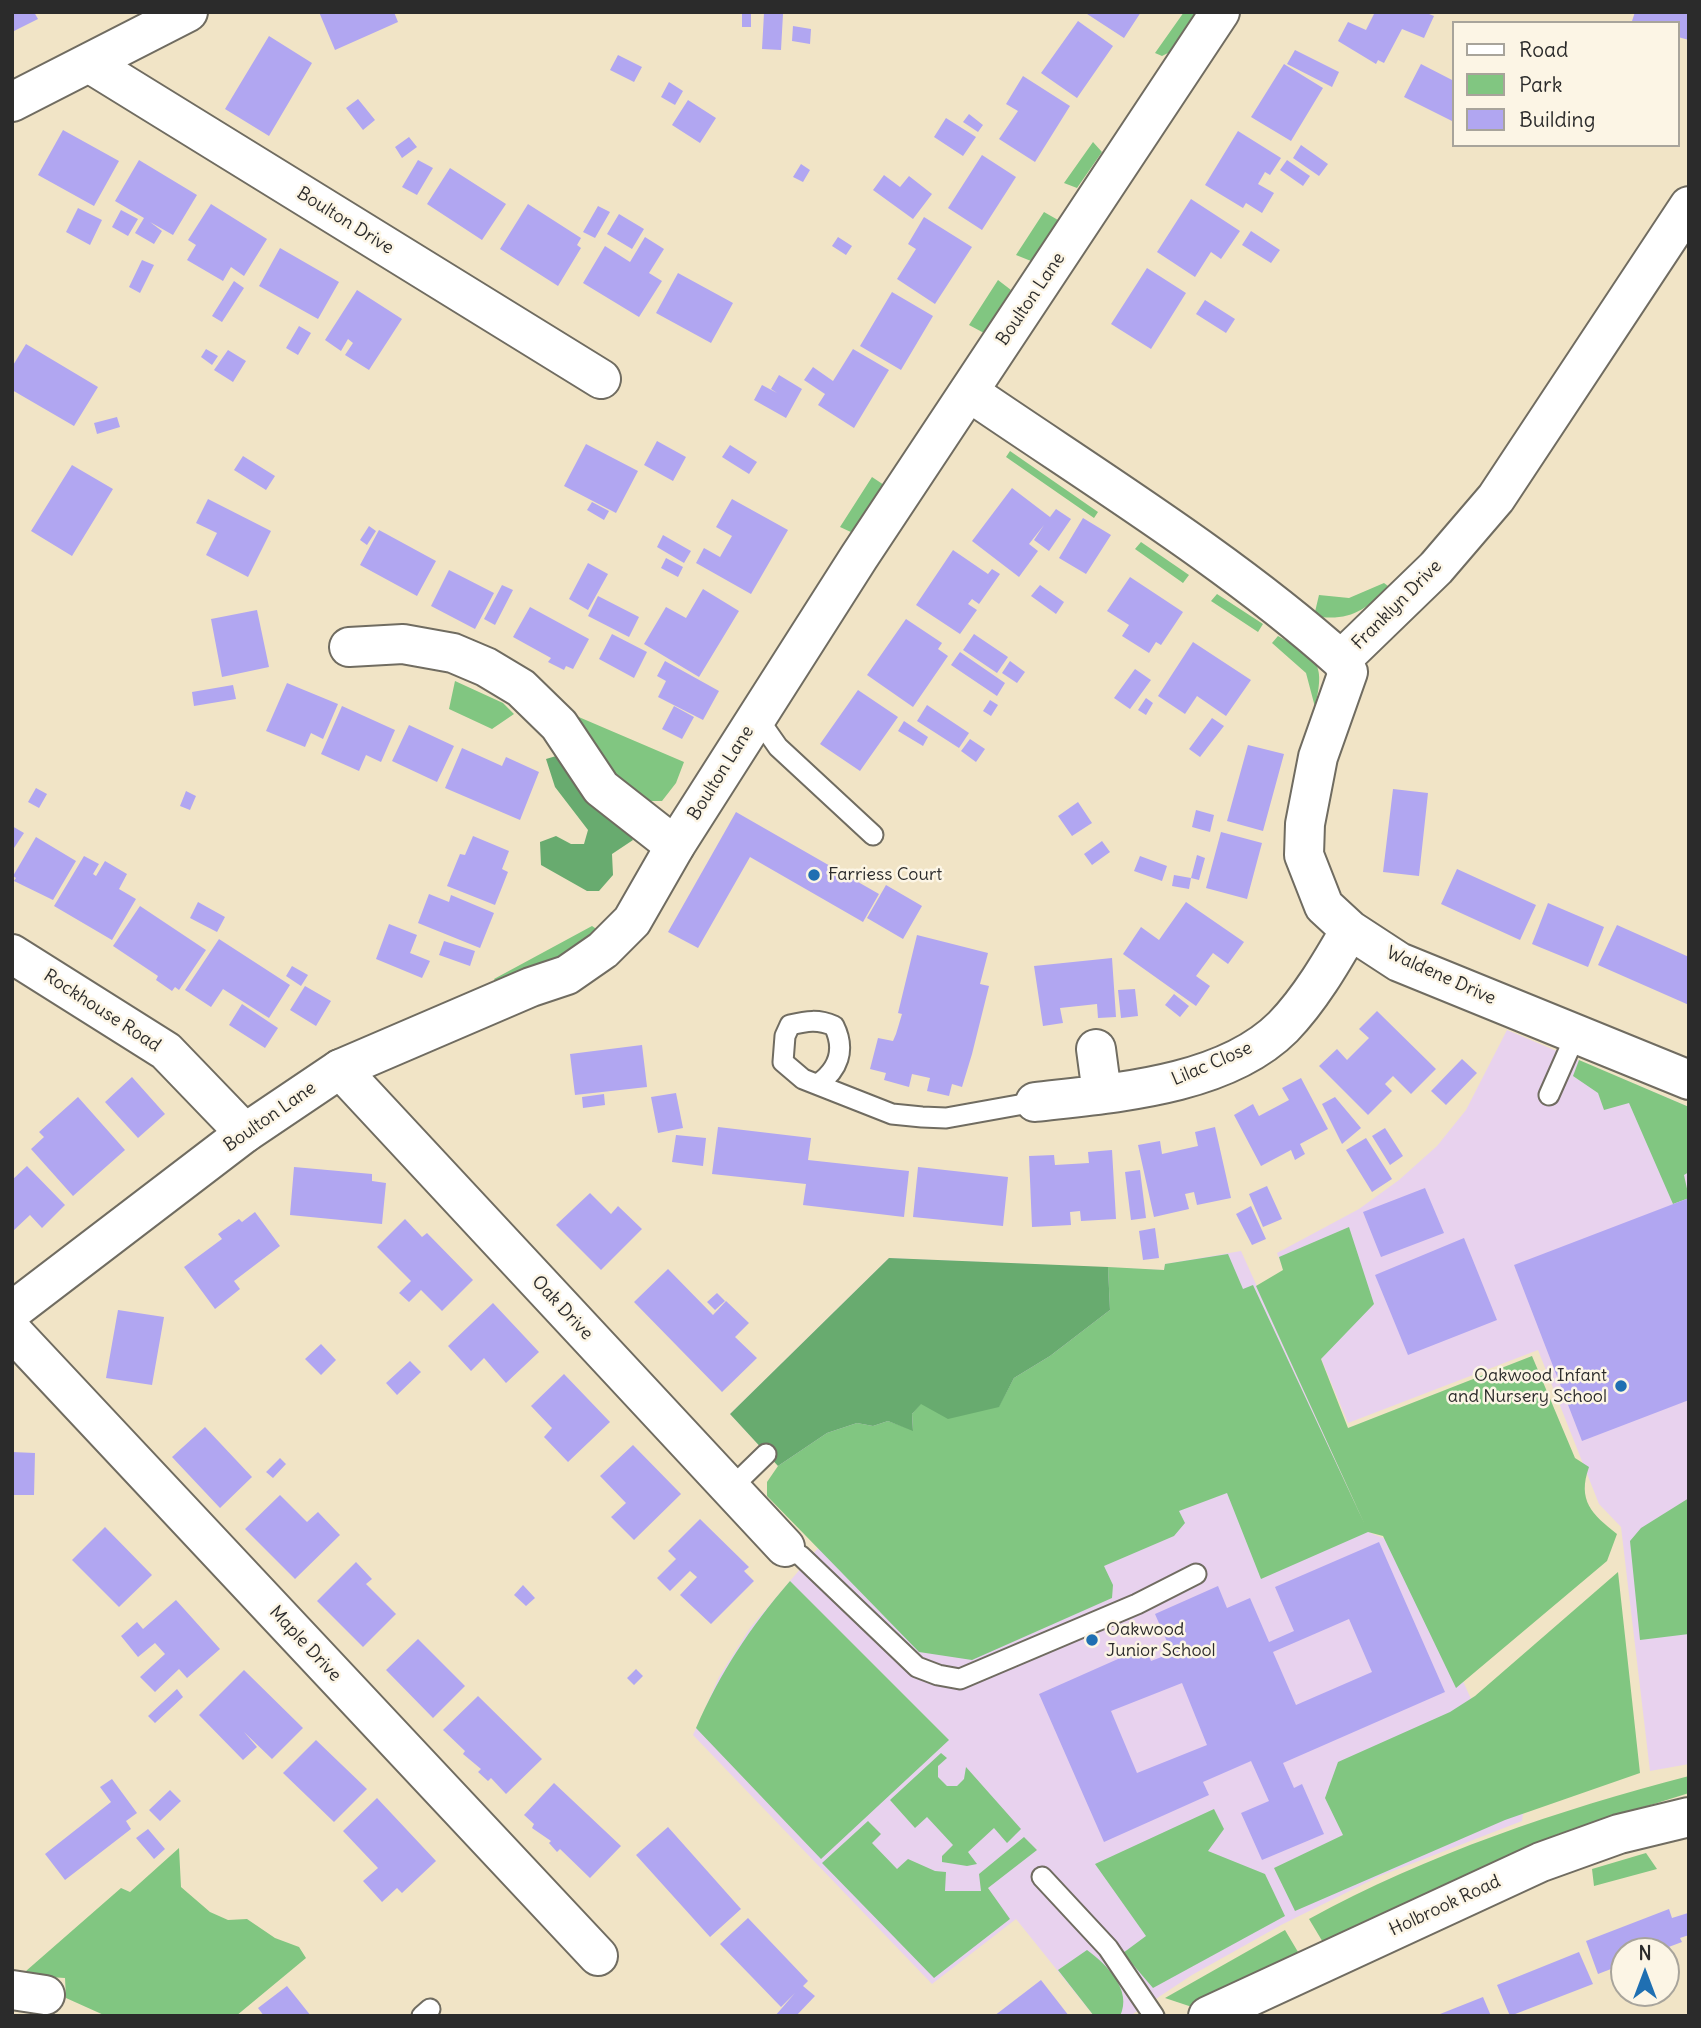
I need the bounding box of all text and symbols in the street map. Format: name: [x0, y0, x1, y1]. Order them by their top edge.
legend: [1452, 21, 1680, 147]
text: Road: [1519, 36, 1568, 63]
text: Park: [1519, 71, 1562, 98]
text: Building: [1519, 106, 1595, 133]
street label: Boulton Drive: [293, 183, 397, 259]
street label: Boulton Lane: [992, 248, 1070, 350]
street label: Franklyn Drive: [1348, 556, 1446, 654]
street label: Boulton Lane: [683, 722, 759, 824]
place label: Farriess Court: [828, 864, 942, 886]
marker: Farriess Court: [806, 867, 822, 883]
street label: Waldene Drive: [1383, 942, 1499, 1010]
street label: Rockhouse Road: [39, 965, 165, 1057]
street label: Lilac Close: [1168, 1037, 1256, 1091]
street label: Boulton Lane: [220, 1077, 320, 1157]
street label: Oak Drive: [527, 1271, 597, 1345]
place label: Oakwood Infant and Nursery School: [1448, 1365, 1607, 1408]
marker: Oakwood Infant and Nursery School: [1613, 1378, 1629, 1394]
street label: Maple Drive: [265, 1602, 345, 1686]
place label: Oakwood Junior School: [1106, 1619, 1216, 1662]
marker: Oakwood Junior School: [1084, 1632, 1100, 1648]
street label: Holbrook Road: [1386, 1871, 1504, 1941]
north arrow: [1610, 1937, 1680, 2007]
text: N: [1638, 1941, 1652, 1965]

